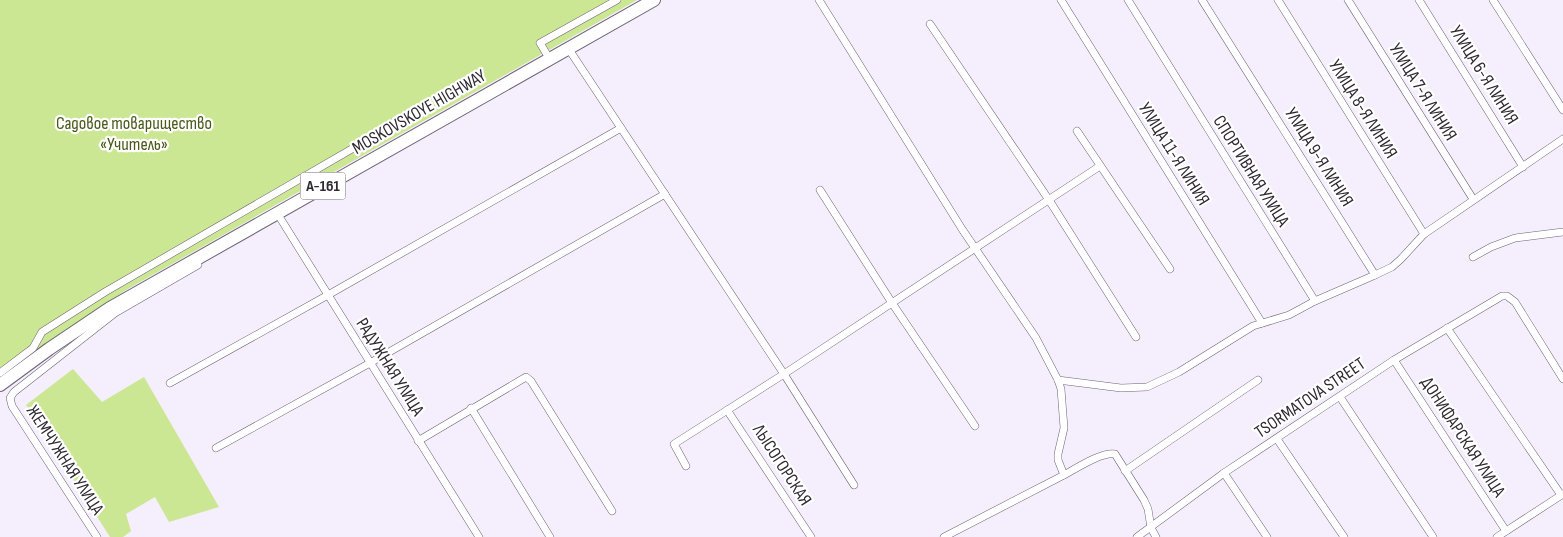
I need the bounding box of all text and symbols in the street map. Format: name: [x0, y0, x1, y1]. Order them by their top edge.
street label: УЛИЦА 6-Я ЛИНИЯ: [1445, 22, 1523, 128]
street label: УЛИЦА 7-Я ЛИНИЯ: [1385, 39, 1461, 145]
street label: УЛИЦА 8-Я ЛИНИЯ: [1324, 56, 1402, 162]
street label: MOSKOVSKOYE HIGHWAY: [349, 65, 490, 159]
street label: УЛИЦА 11-Я ЛИНИЯ: [1134, 99, 1214, 209]
street label: УЛИЦА 9-Я ЛИНИЯ: [1280, 104, 1358, 210]
street label: СПОРТИВНАЯ УЛИЦА: [1208, 111, 1294, 231]
park label: Садовое товарищество «Учитель»: [56, 113, 212, 155]
road number: А-161: [300, 172, 346, 200]
street label: РАДУЖНАЯ УЛИЦА: [352, 314, 429, 420]
street label: TSORMATOVA STREET: [1251, 353, 1369, 443]
street label: ДОНИФАРСКАЯ УЛИЦА: [1416, 373, 1510, 501]
street label: ЖЕМЧУЖНАЯ УЛИЦА: [22, 401, 108, 519]
street label: ЛЫСОГОРСКАЯ: [748, 420, 816, 509]

